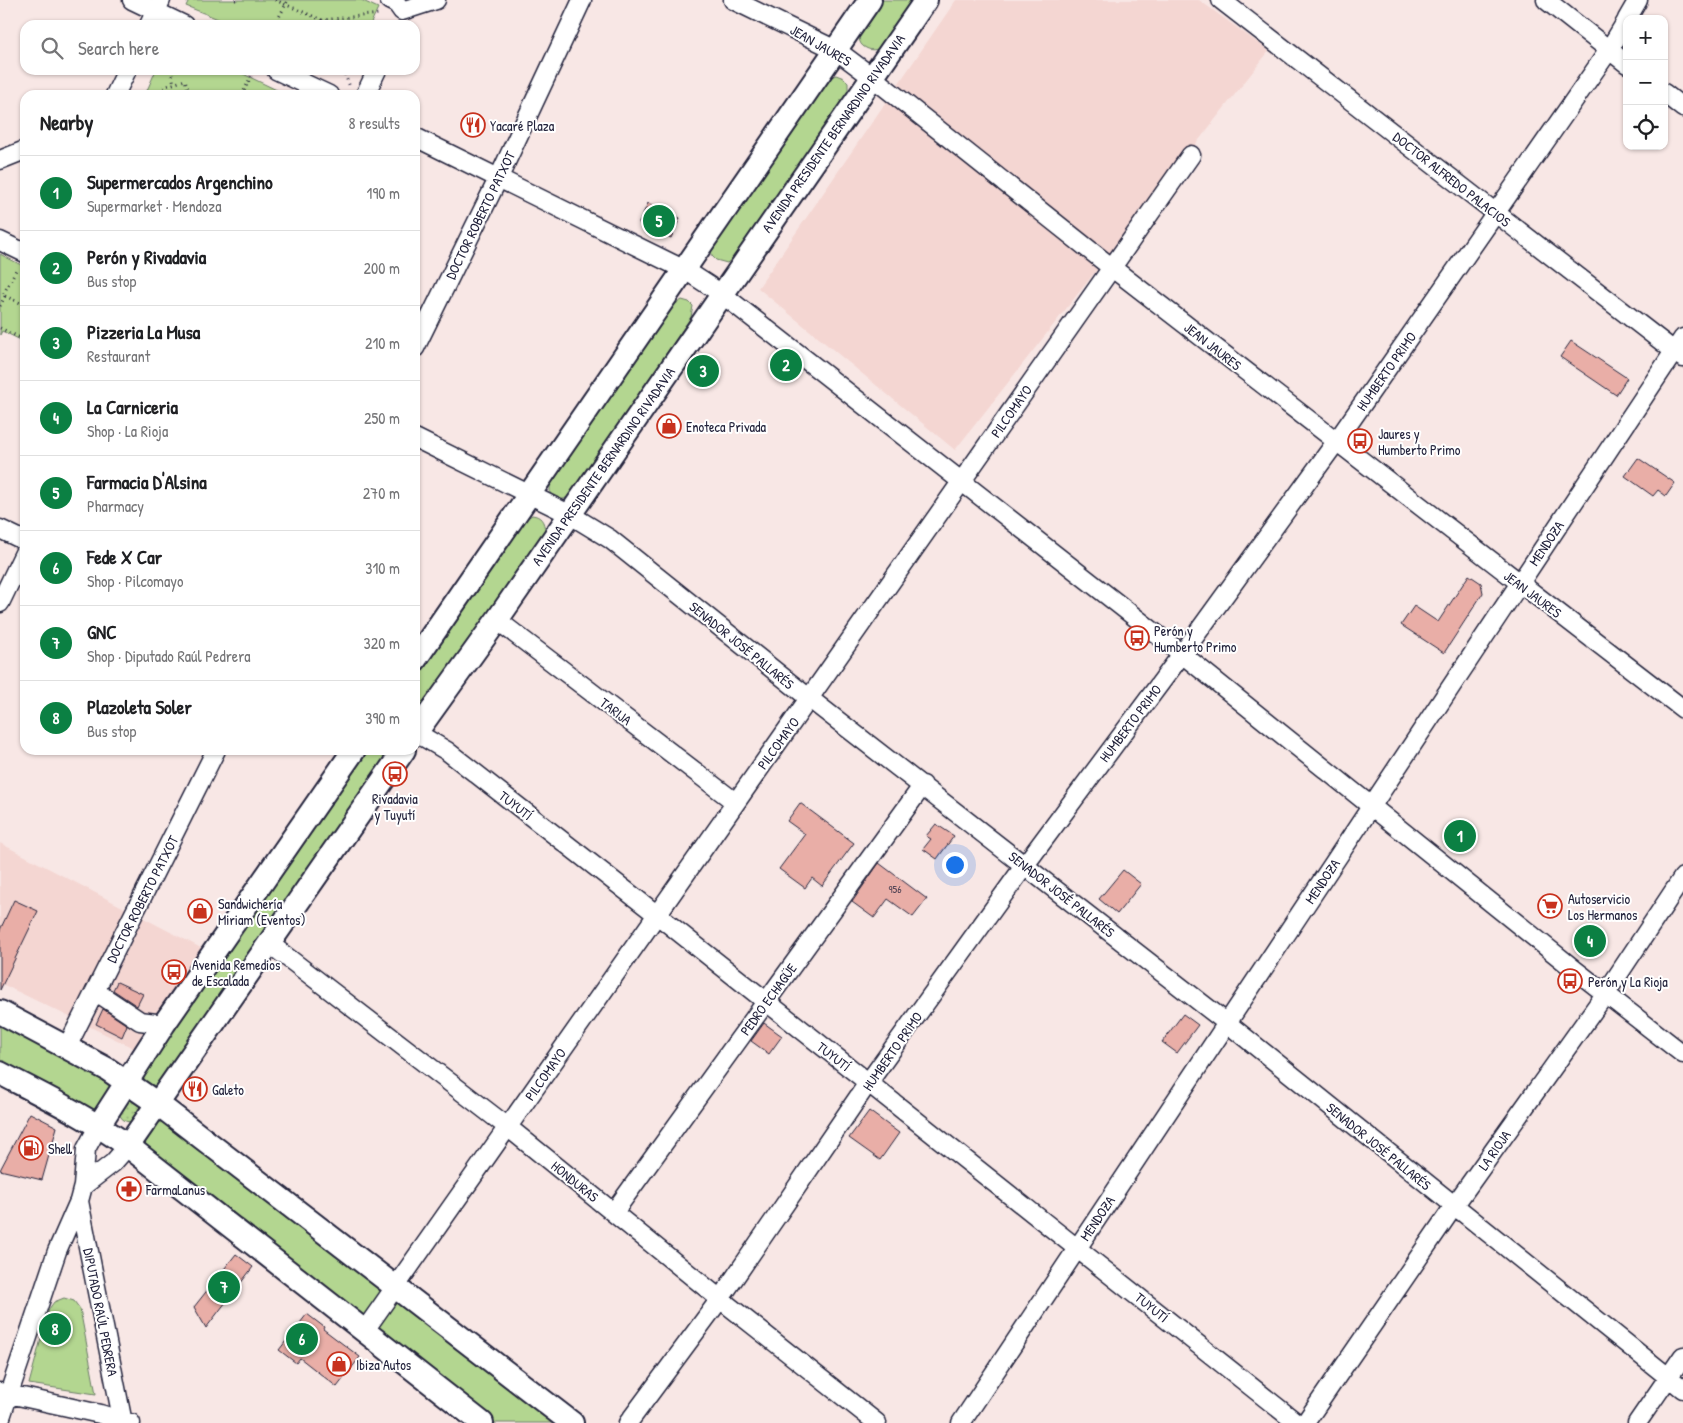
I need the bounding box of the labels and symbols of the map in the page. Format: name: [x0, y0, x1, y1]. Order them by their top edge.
street label: JEAN JAURES: [787, 20, 855, 70]
street label: AVENIDA PRESIDENTE BERNARDINO RIVADAVIA: [757, 30, 909, 236]
restaurant icon: Yacaré Plaza: [460, 112, 486, 138]
place label: Yacaré Plaza: [490, 116, 555, 135]
street label: DOCTOR ALFREDO PALACIOS: [1389, 127, 1515, 231]
street label: DOCTOR ROBERTO PATXOT: [441, 147, 519, 282]
pin: 5: [643, 202, 675, 240]
street label: JEAN JAURES: [1181, 318, 1246, 375]
street label: HUMBERTO PRIMO: [1352, 328, 1420, 414]
pin: 2: [770, 346, 802, 384]
pin: 3: [687, 352, 719, 390]
street label: AVENIDA PRESIDENTE BERNARDINO RIVADAVIA: [527, 363, 679, 569]
street label: PILCOMAYO: [986, 381, 1036, 441]
shop icon: Enoteca Privada: [656, 413, 682, 439]
place label: Enoteca Privada: [686, 417, 766, 436]
place label: Jaures y Humberto Primo: [1378, 424, 1461, 459]
bus stop icon: Jaures y Humberto Primo: [1347, 428, 1373, 454]
street label: MENDOZA: [1524, 517, 1568, 569]
street label: JEAN JAURES: [1500, 566, 1566, 622]
street label: SENADOR JOSÉ PALLARÉS: [686, 597, 799, 693]
place label: Perón y Humberto Primo: [1154, 621, 1237, 656]
bus stop icon: Perón y Humberto Primo: [1124, 625, 1150, 651]
street label: HUMBERTO PRIMO: [1095, 680, 1165, 766]
street label: TARIJA: [596, 693, 636, 729]
street label: PILCOMAYO: [753, 713, 803, 773]
bus stop icon: Rivadavia y Tuyutí: [382, 761, 408, 787]
street label: TUYUTÍ: [495, 786, 537, 824]
place label: Rivadavia y Tuyutí: [372, 789, 418, 825]
pin: 1: [1444, 817, 1476, 855]
street label: DOCTOR ROBERTO PATXOT: [102, 832, 182, 966]
street label: SENADOR JOSÉ PALLARÉS: [1005, 847, 1119, 942]
your location: [942, 852, 968, 878]
street label: MENDOZA: [1300, 855, 1344, 907]
house number: 956: [888, 882, 902, 896]
place label: Autoservicio Los Hermanos: [1568, 889, 1637, 924]
supermarket icon: Autoservicio Los Hermanos: [1537, 893, 1563, 919]
place label: Sandwichería Miriam (Eventos): [218, 894, 306, 929]
shop icon: Sandwichería Miriam (Eventos): [187, 898, 213, 924]
pin: 4: [1574, 922, 1606, 960]
place label: Avenida Remedios de Escalada: [192, 955, 280, 990]
bus stop icon: Avenida Remedios de Escalada: [161, 959, 187, 985]
street label: PEDRO ECHAGÜE: [735, 959, 801, 1039]
bus stop icon: Perón y La Rioja: [1557, 968, 1583, 994]
place label: Perón y La Rioja: [1588, 972, 1668, 992]
street label: HUMBERTO PRIMO: [858, 1008, 926, 1094]
street label: TUYUTÍ: [813, 1037, 855, 1075]
street label: PILCOMAYO: [520, 1044, 570, 1104]
restaurant icon: Galeto: [182, 1076, 208, 1102]
place label: Galeto: [212, 1080, 244, 1099]
street label: SENADOR JOSÉ PALLARÉS: [1323, 1098, 1436, 1194]
street label: LA RIOJA: [1473, 1126, 1515, 1174]
fuel station icon: Shell: [18, 1135, 44, 1161]
place label: Shell: [48, 1139, 73, 1158]
street label: HONDURAS: [547, 1156, 603, 1206]
pharmacy icon: FarmaLanus: [116, 1176, 142, 1202]
place label: FarmaLanus: [145, 1180, 205, 1199]
street label: MENDOZA: [1075, 1192, 1119, 1244]
street label: DIPUTADO RAÚL PEDRERA: [79, 1246, 123, 1378]
pin: 7: [208, 1268, 240, 1306]
street label: TUYUTÍ: [1131, 1288, 1173, 1326]
pin: 8: [39, 1310, 71, 1348]
pin: 6: [286, 1320, 318, 1358]
shop icon: Ibiza Autos: [326, 1351, 352, 1377]
place label: Ibiza Autos: [356, 1355, 411, 1374]

